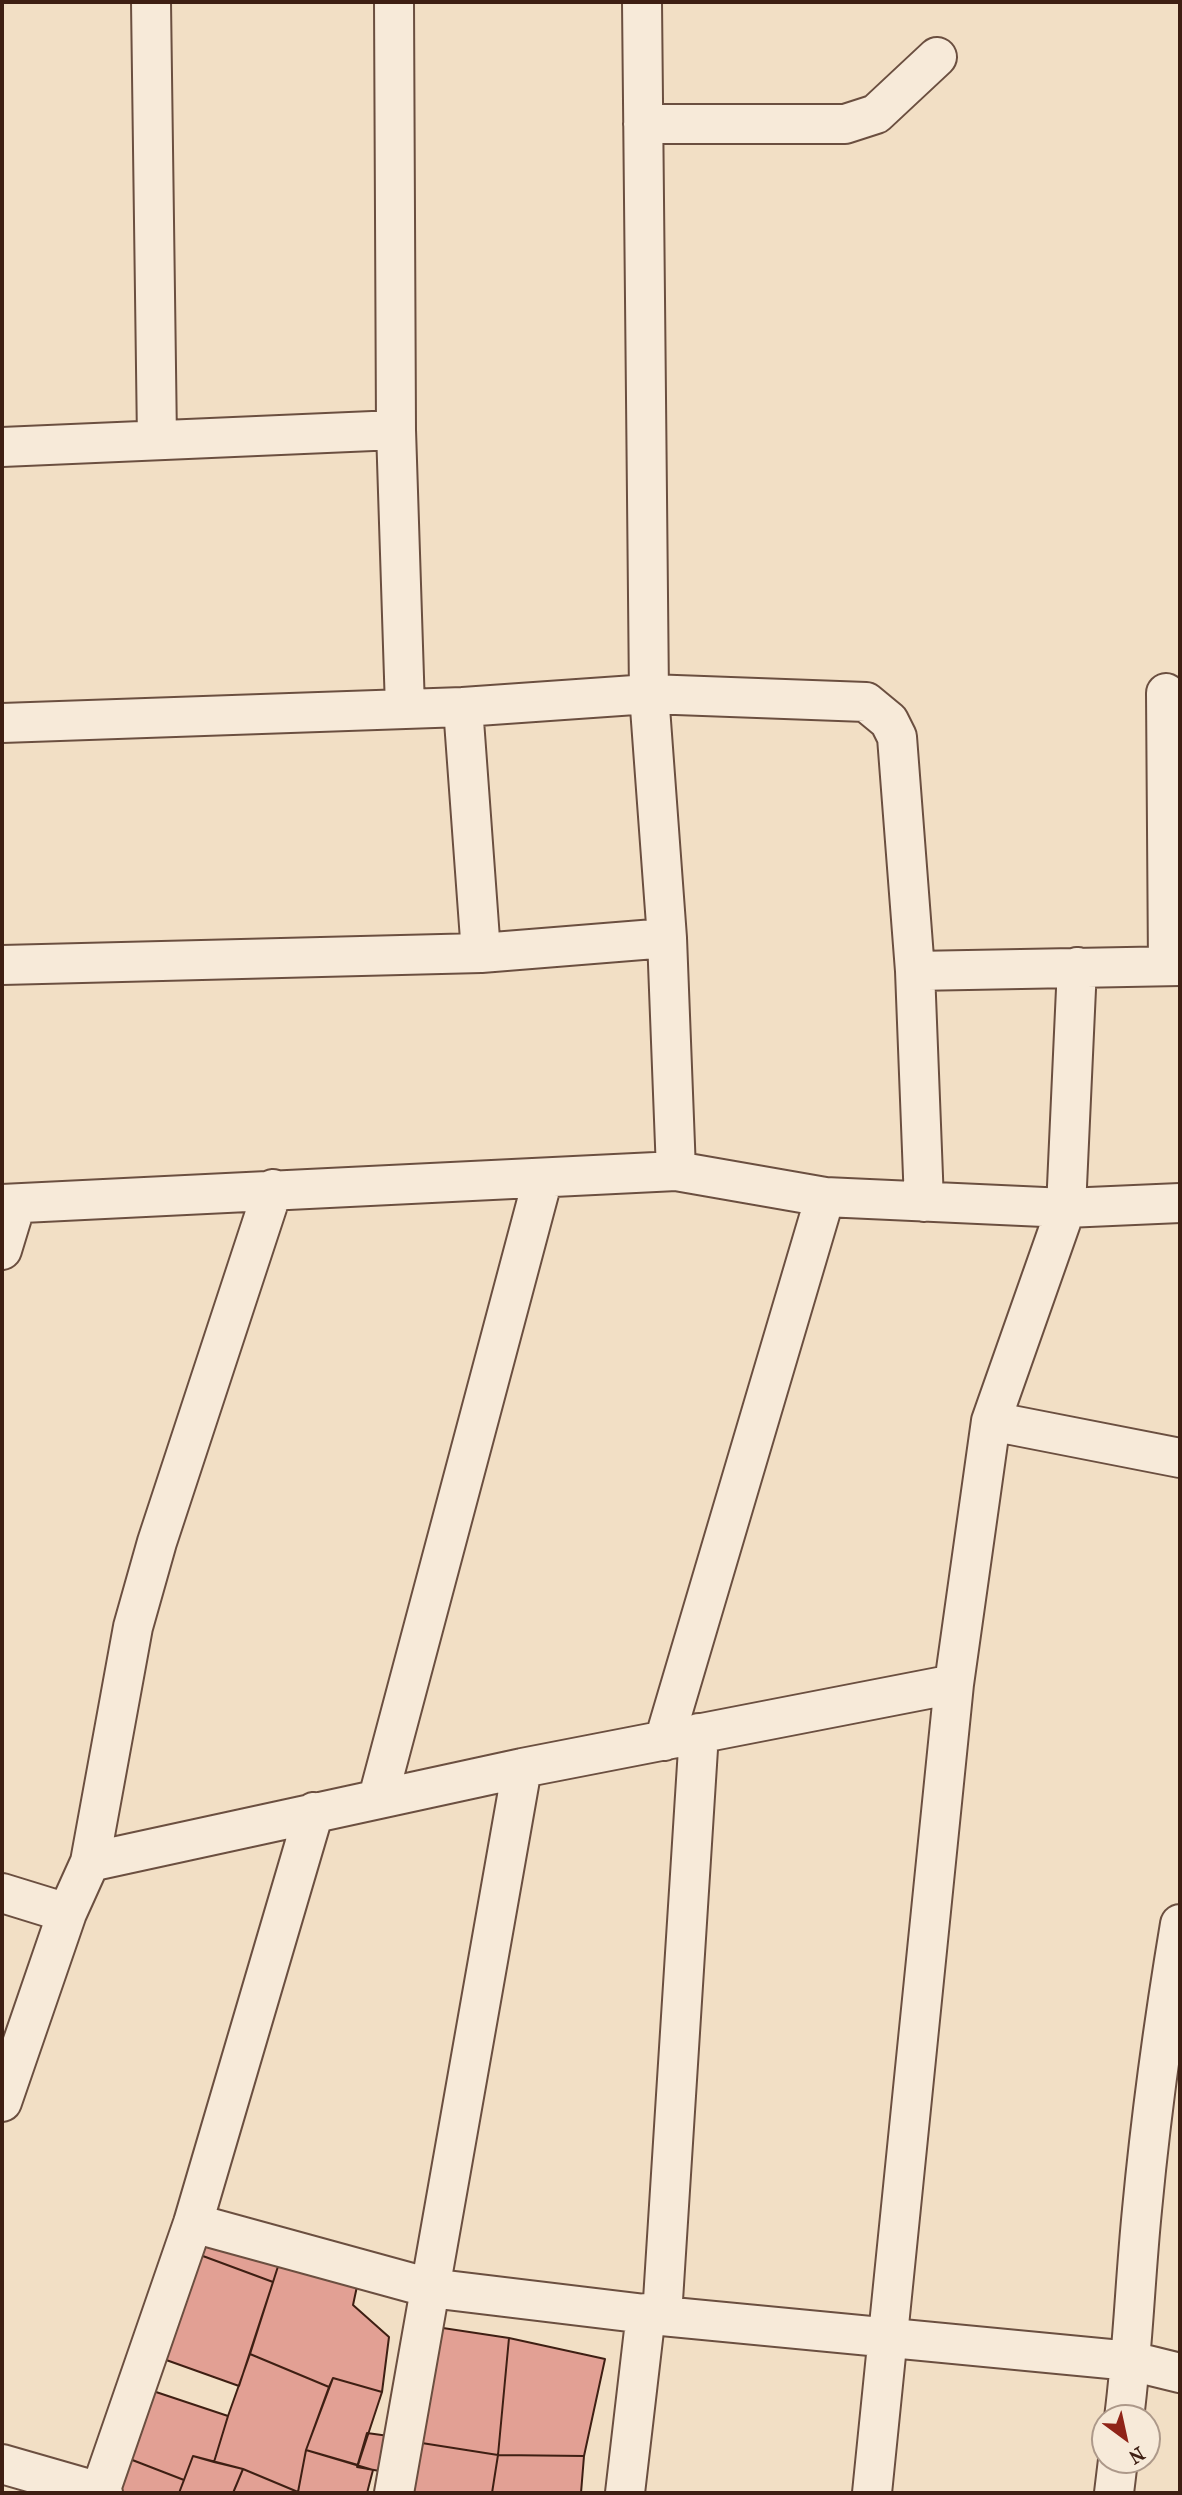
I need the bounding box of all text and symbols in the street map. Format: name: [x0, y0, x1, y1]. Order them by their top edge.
north arrow: [1091, 2404, 1161, 2474]
text: N: [1124, 2442, 1148, 2468]

